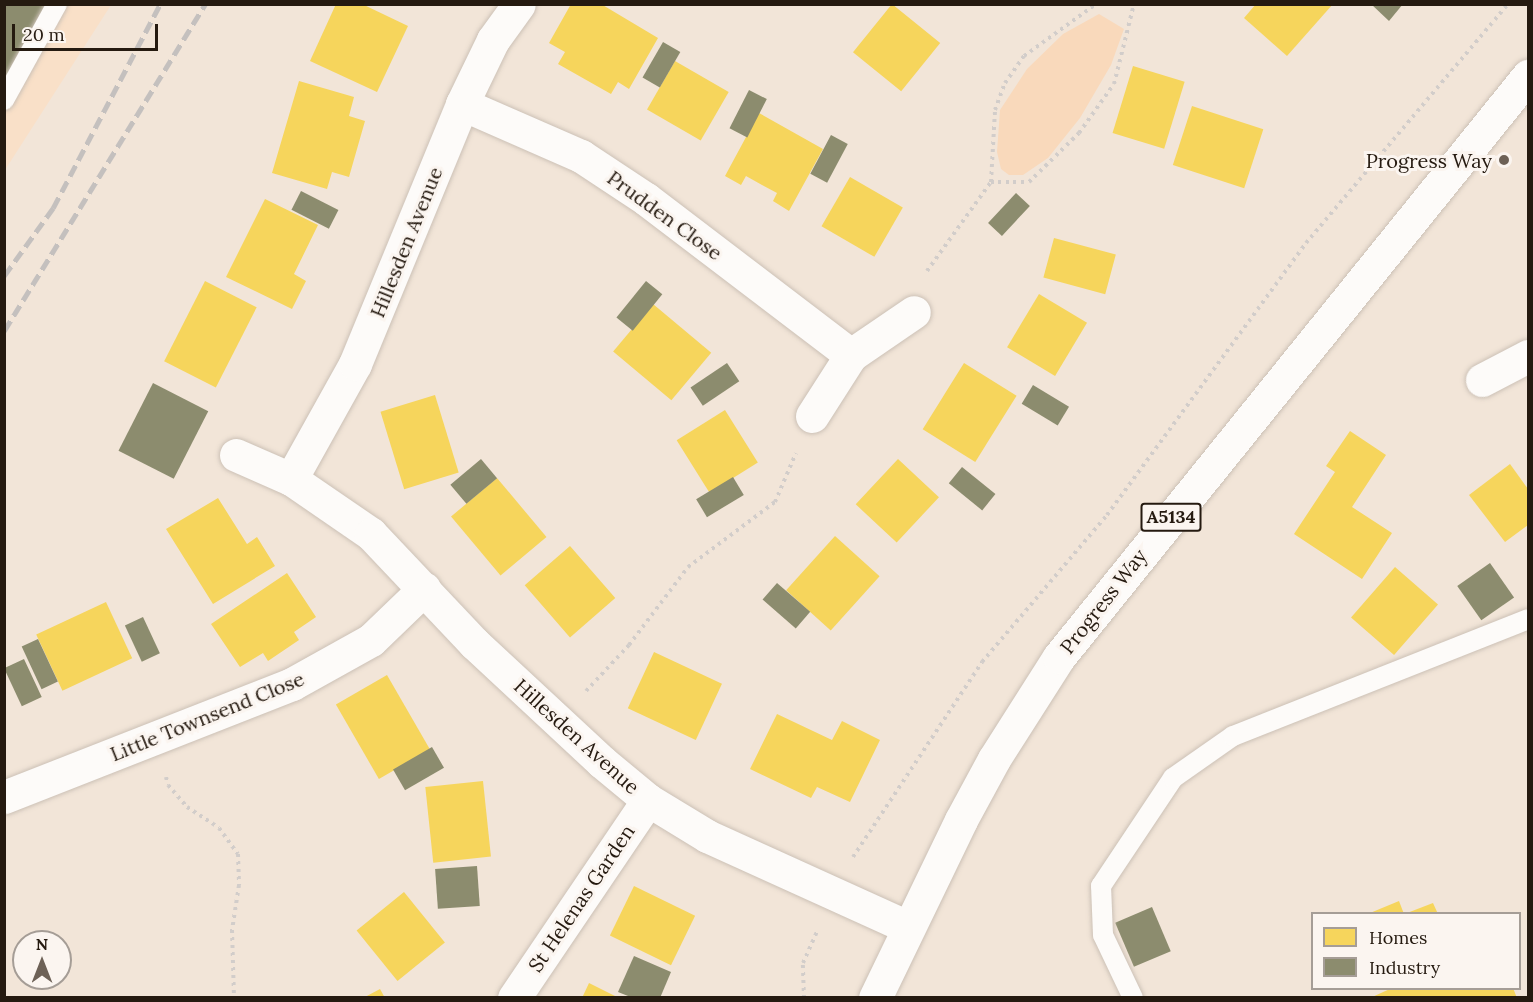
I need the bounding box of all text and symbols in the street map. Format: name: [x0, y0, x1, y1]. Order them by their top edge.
scale bar: [15, 12, 160, 50]
text: 20 m: [23, 23, 65, 46]
place label: Progress Way: [1366, 148, 1492, 172]
marker: Progress Way: [1497, 153, 1511, 167]
street label: Hillesden Avenue: [365, 163, 447, 321]
street label: Prudden Close: [603, 165, 727, 265]
road number: A5134: [1140, 502, 1202, 532]
street label: Progress Way: [1055, 544, 1151, 658]
street label: Little Townsend Close: [107, 666, 307, 766]
street label: Hillesden Avenue: [509, 674, 645, 798]
street label: St Helenas Garden: [523, 820, 639, 976]
legend: [1311, 912, 1521, 990]
text: Homes: [1369, 926, 1427, 949]
north arrow: [12, 930, 72, 990]
text: N: [36, 934, 48, 954]
text: Industry: [1369, 956, 1440, 979]

